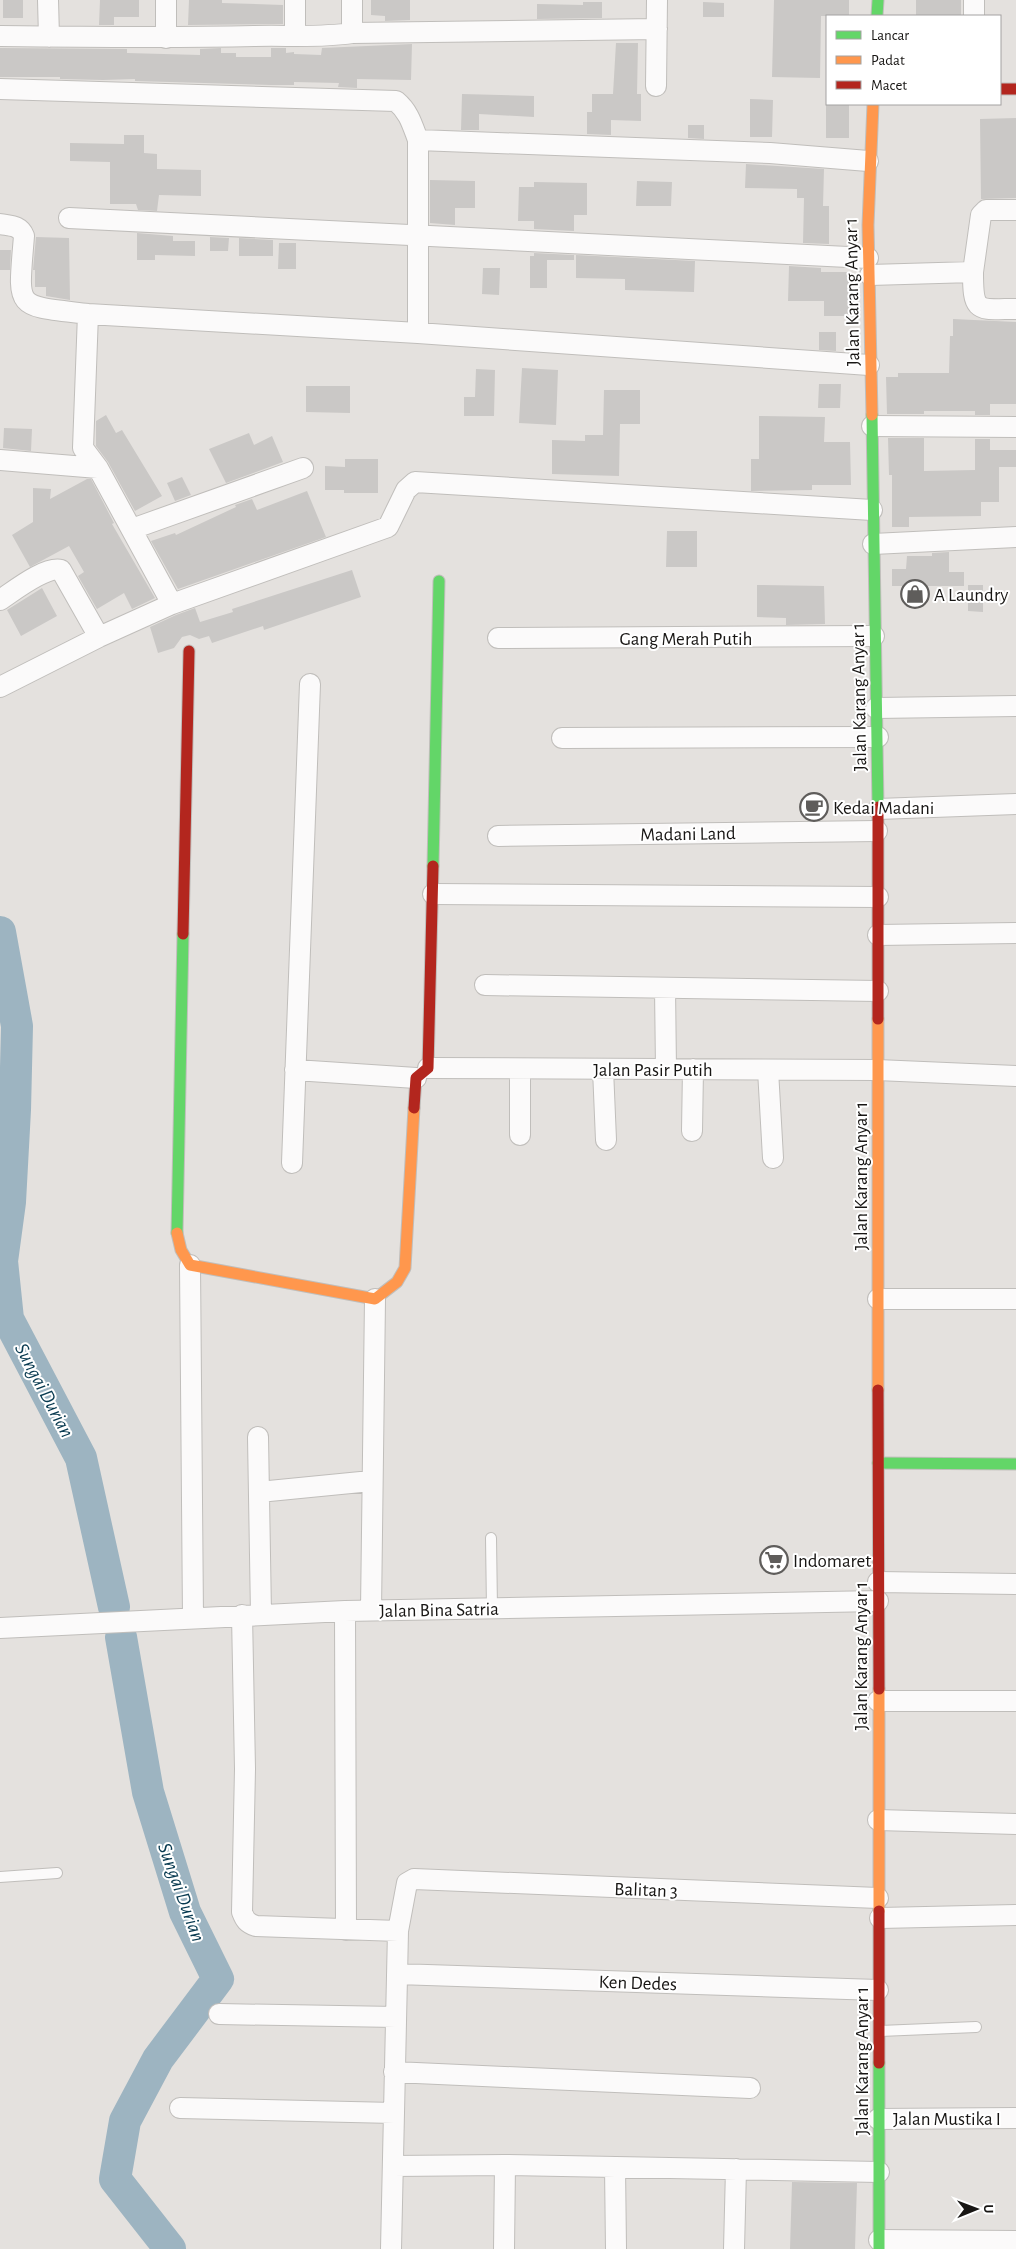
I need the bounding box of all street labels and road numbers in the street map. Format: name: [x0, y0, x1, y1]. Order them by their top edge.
street label: Jalan Karang Anyar 1: [842, 218, 863, 366]
street label: Jalan Karang Anyar 1: [849, 623, 870, 771]
street label: Gang Merah Putih: [620, 630, 752, 649]
street label: Madani Land: [640, 824, 736, 845]
street label: Jalan Pasir Putih: [593, 1061, 713, 1080]
street label: Jalan Karang Anyar 1: [852, 1102, 871, 1250]
street label: Jalan Karang Anyar 1: [852, 1582, 871, 1730]
street label: Jalan Bina Satria: [379, 1600, 499, 1621]
street label: Balitan 3: [614, 1880, 678, 1901]
street label: Ken Dedes: [598, 1973, 677, 1994]
street label: Jalan Karang Anyar 1: [853, 1987, 872, 2135]
street label: Jalan Mustika I: [893, 2110, 1001, 2129]

